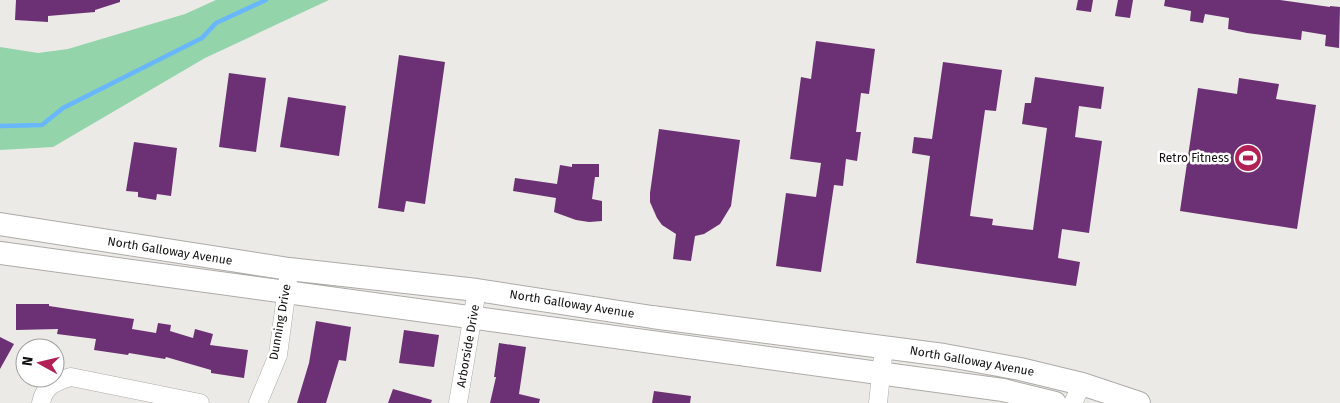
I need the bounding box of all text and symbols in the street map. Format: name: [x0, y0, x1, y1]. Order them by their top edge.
sports icon: Retro Fitness: [1233, 143, 1263, 173]
place label: Retro Fitness: [1159, 151, 1229, 165]
street label: North Galloway Avenue: [107, 234, 233, 268]
street label: Dunning Drive: [266, 283, 294, 361]
street label: North Galloway Avenue: [509, 287, 635, 321]
street label: Arborside Drive: [454, 303, 482, 389]
north arrow: [15, 338, 65, 388]
street label: North Galloway Avenue: [909, 343, 1035, 379]
text: N: [19, 355, 37, 367]

